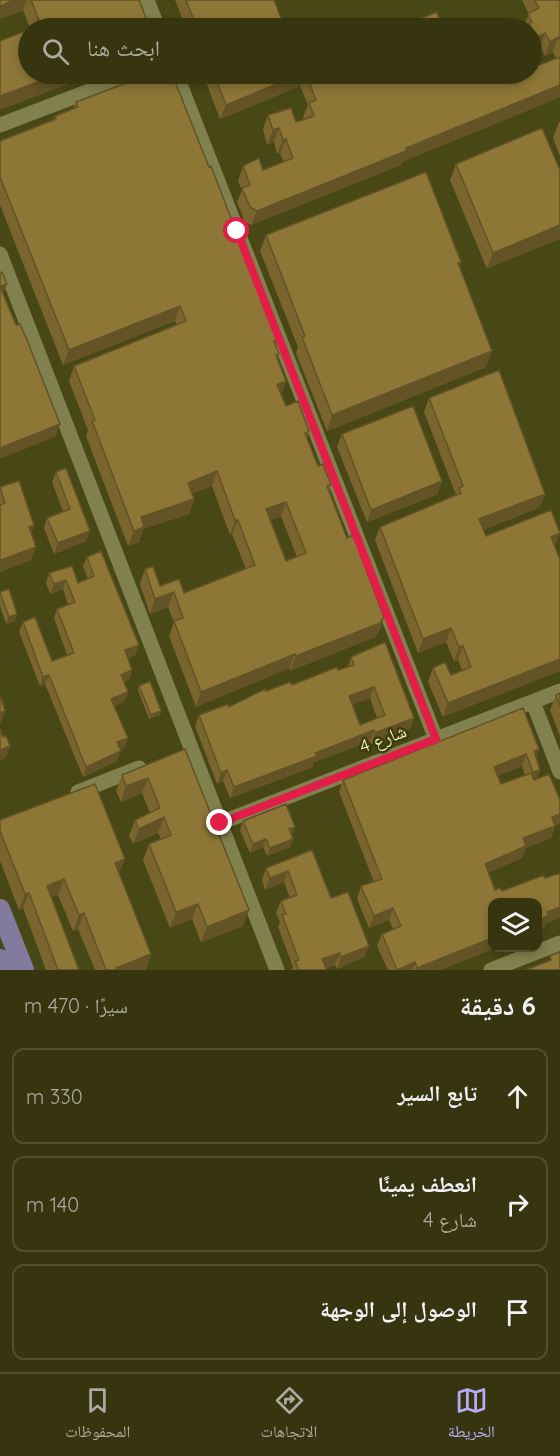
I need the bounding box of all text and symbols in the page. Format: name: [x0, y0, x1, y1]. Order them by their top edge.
search box: [18, 18, 542, 84]
text: ابحث هنا: [87, 34, 160, 62]
icon: search: [39, 35, 72, 68]
route start: [223, 217, 249, 243]
street label: شارع 4: [356, 719, 410, 758]
route end: [206, 809, 232, 835]
map controls: [488, 898, 542, 952]
button: layers: [488, 898, 542, 952]
text: 6 دقيقة: [460, 989, 536, 1022]
text: سيرًا · 470 m: [24, 993, 128, 1018]
text: تابع السير: [397, 1079, 477, 1107]
icon: ahead: [501, 1080, 534, 1113]
text: 330 m: [26, 1084, 83, 1109]
text: انعطف يمينًا: [378, 1170, 477, 1198]
icon: right: [501, 1188, 534, 1221]
text: 140 m: [26, 1192, 79, 1217]
text: شارع 4: [423, 1207, 477, 1232]
text: الوصول إلى الوجهة: [320, 1295, 477, 1323]
icon: arrive: [501, 1296, 534, 1329]
tab: المحفوظات: [65, 1384, 130, 1447]
tab: الاتجاهات: [261, 1384, 317, 1447]
tab: الخريطة: [448, 1384, 495, 1447]

